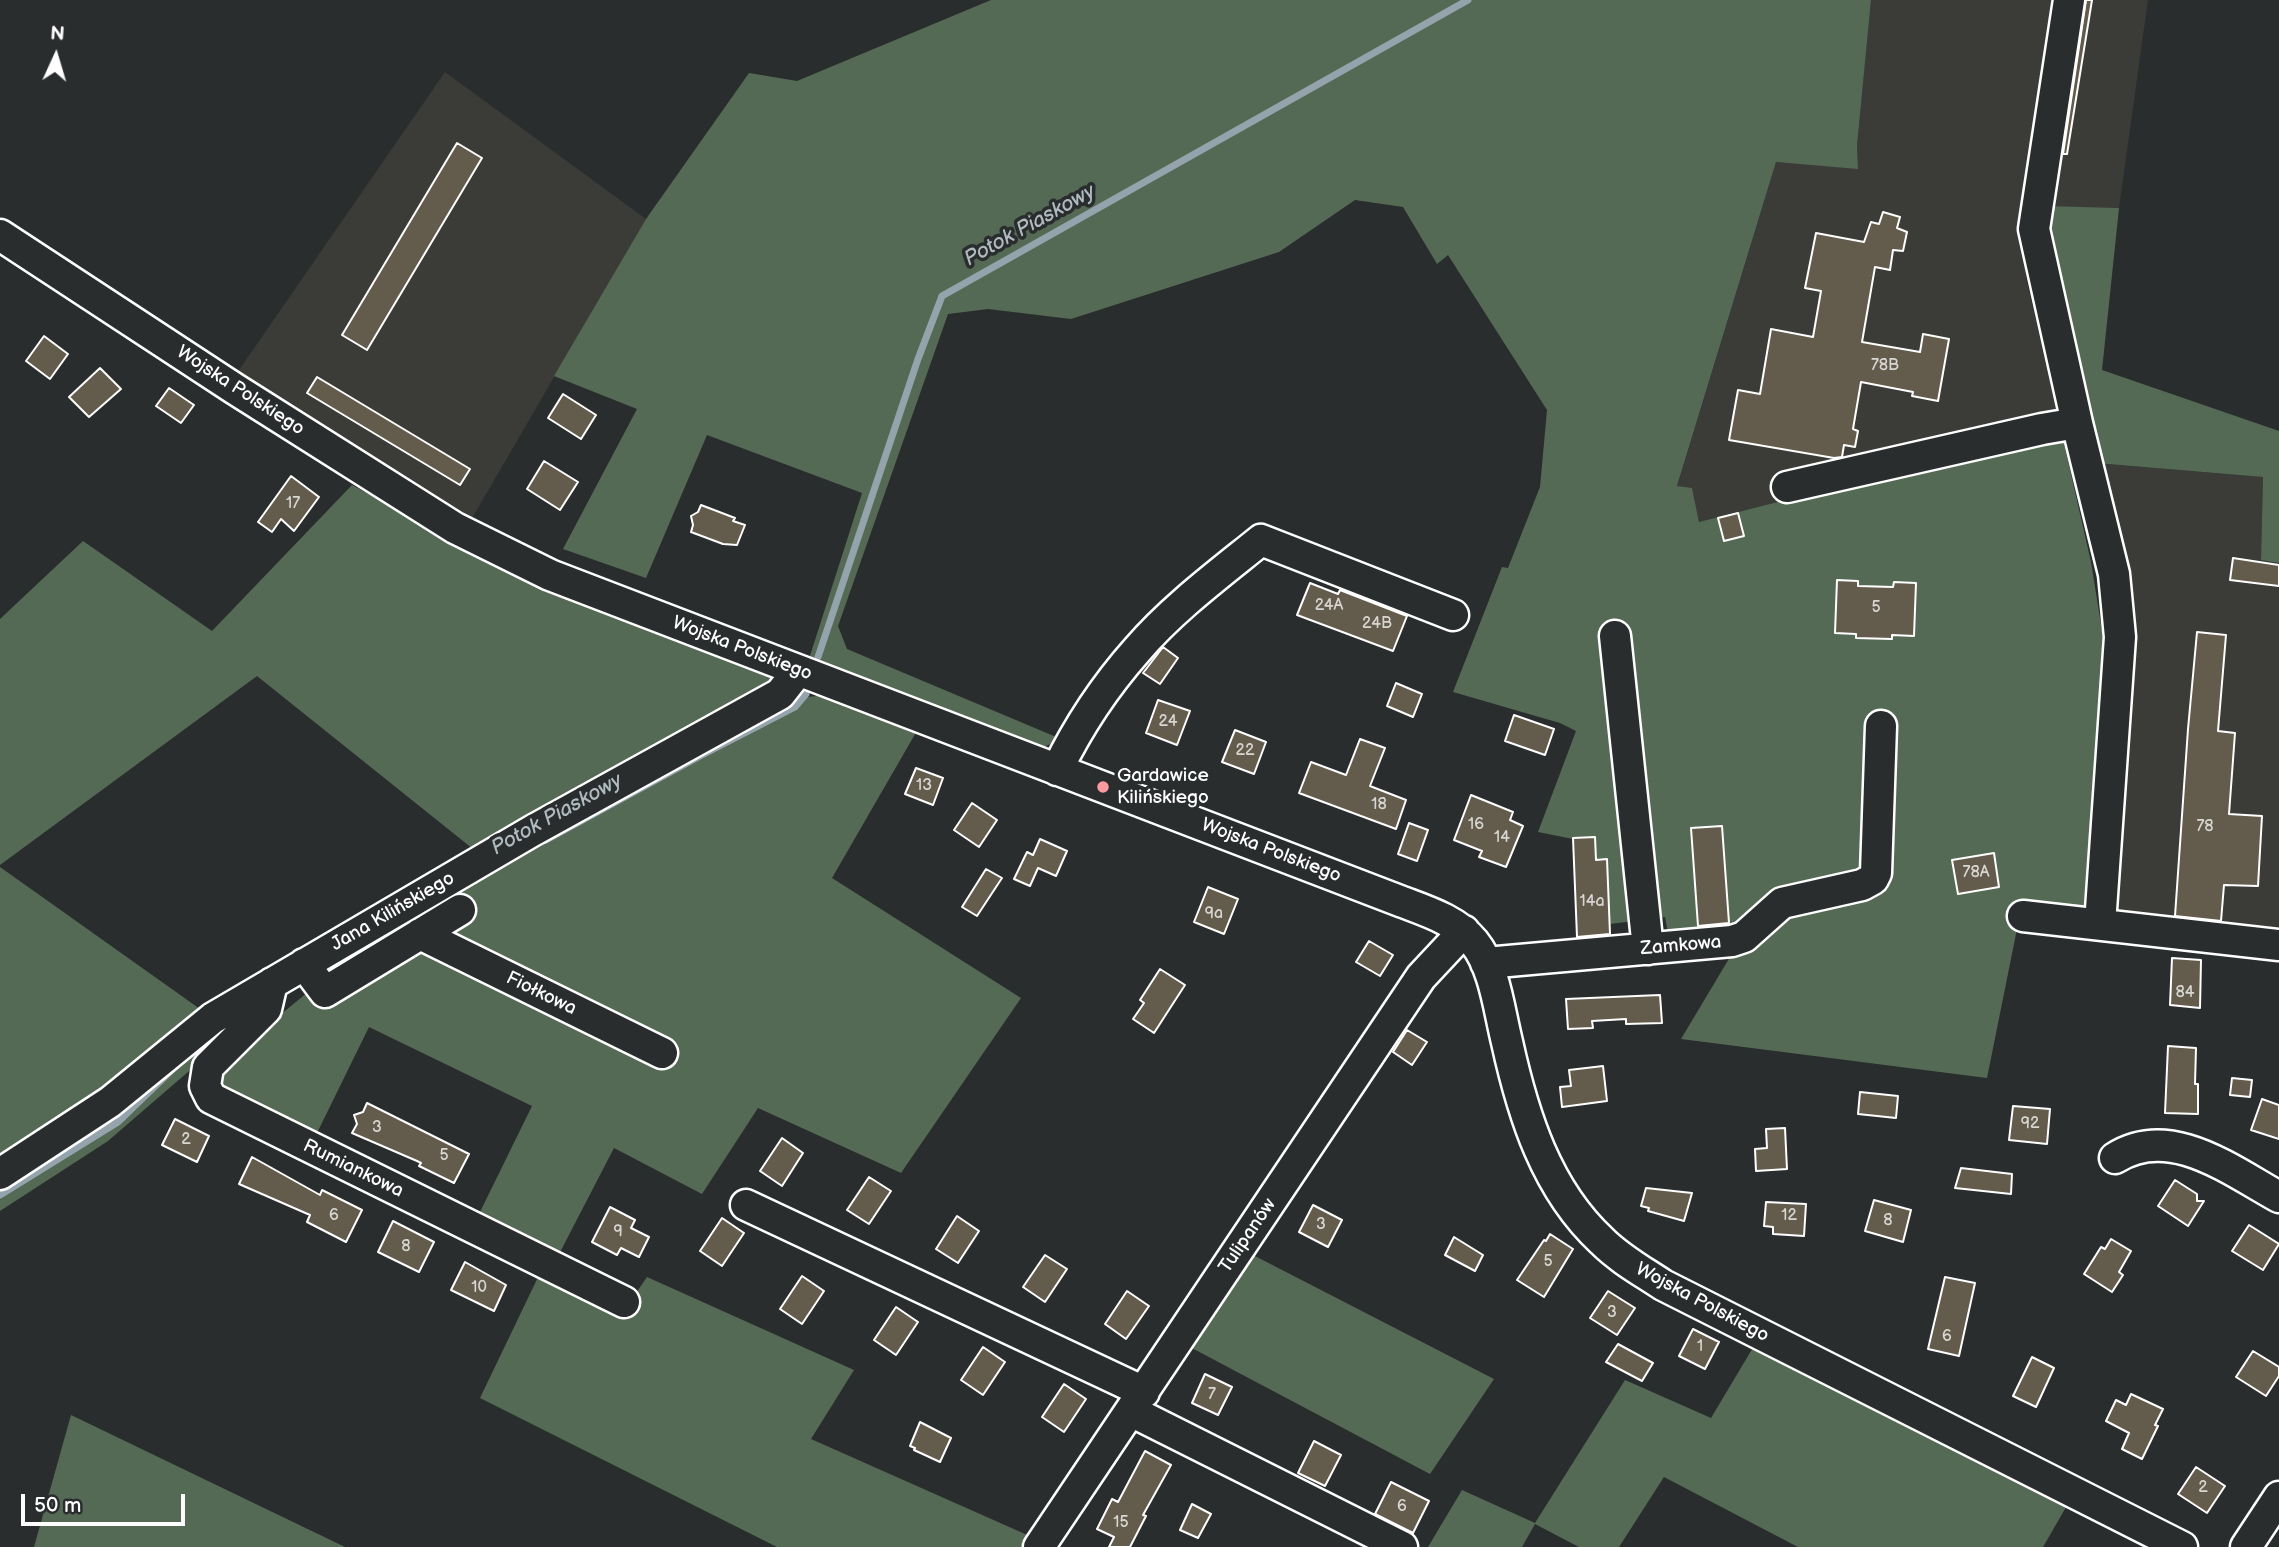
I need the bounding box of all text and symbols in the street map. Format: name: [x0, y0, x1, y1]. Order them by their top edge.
north arrow: [21, 21, 91, 91]
text: N: [50, 23, 65, 47]
water label: Potok Piaskowy: [960, 180, 1100, 272]
street label: Wojska Polskiego: [172, 341, 308, 441]
house number: 78B: [1871, 356, 1899, 376]
house number: 17: [286, 494, 300, 514]
house number: 24A: [1315, 596, 1343, 616]
house number: 5: [1871, 598, 1881, 618]
street label: Wojska Polskiego: [669, 612, 815, 686]
house number: 24B: [1362, 614, 1392, 634]
house number: 24: [1159, 712, 1177, 732]
house number: 22: [1236, 741, 1254, 761]
place label: Gardawice Kilińskiego: [1117, 765, 1209, 809]
water label: Potok Piaskowy: [487, 769, 627, 861]
house number: 13: [916, 776, 932, 796]
marker: Gardawice Kilińskiego: [1095, 779, 1111, 795]
house number: 18: [1371, 795, 1387, 815]
street label: Wojska Polskiego: [1198, 814, 1344, 888]
house number: 16: [1468, 815, 1484, 835]
house number: 78: [2196, 817, 2214, 837]
house number: 14: [1494, 828, 1510, 848]
house number: 78A: [1963, 863, 1989, 883]
street label: Jana Kilińskiego: [327, 867, 459, 957]
house number: 14a: [1579, 892, 1605, 912]
house number: 9a: [1205, 904, 1223, 924]
street label: Zamkowa: [1640, 931, 1722, 961]
street label: Fiołkowa: [502, 967, 580, 1021]
house number: 84: [2175, 983, 2195, 1003]
house number: 92: [2021, 1114, 2039, 1134]
house number: 3: [372, 1118, 382, 1138]
house number: 2: [181, 1130, 191, 1150]
street label: Rumiankowa: [299, 1135, 407, 1203]
house number: 5: [439, 1146, 449, 1166]
street label: Tulipanów: [1215, 1194, 1281, 1278]
house number: 6: [329, 1206, 339, 1226]
house number: 12: [1781, 1206, 1797, 1226]
house number: 8: [1883, 1211, 1893, 1231]
house number: 3: [1316, 1215, 1326, 1235]
house number: 9: [613, 1222, 623, 1242]
house number: 8: [401, 1237, 411, 1257]
house number: 5: [1543, 1252, 1553, 1272]
street label: Wojska Polskiego: [1631, 1258, 1773, 1348]
house number: 10: [471, 1278, 487, 1298]
house number: 3: [1607, 1303, 1617, 1323]
house number: 6: [1942, 1327, 1952, 1347]
house number: 1: [1697, 1337, 1703, 1357]
house number: 7: [1208, 1385, 1216, 1405]
house number: 2: [2198, 1478, 2208, 1498]
scale bar: [24, 1480, 189, 1524]
text: 50 m: [34, 1493, 81, 1518]
house number: 6: [1397, 1497, 1407, 1517]
house number: 15: [1113, 1513, 1129, 1533]

